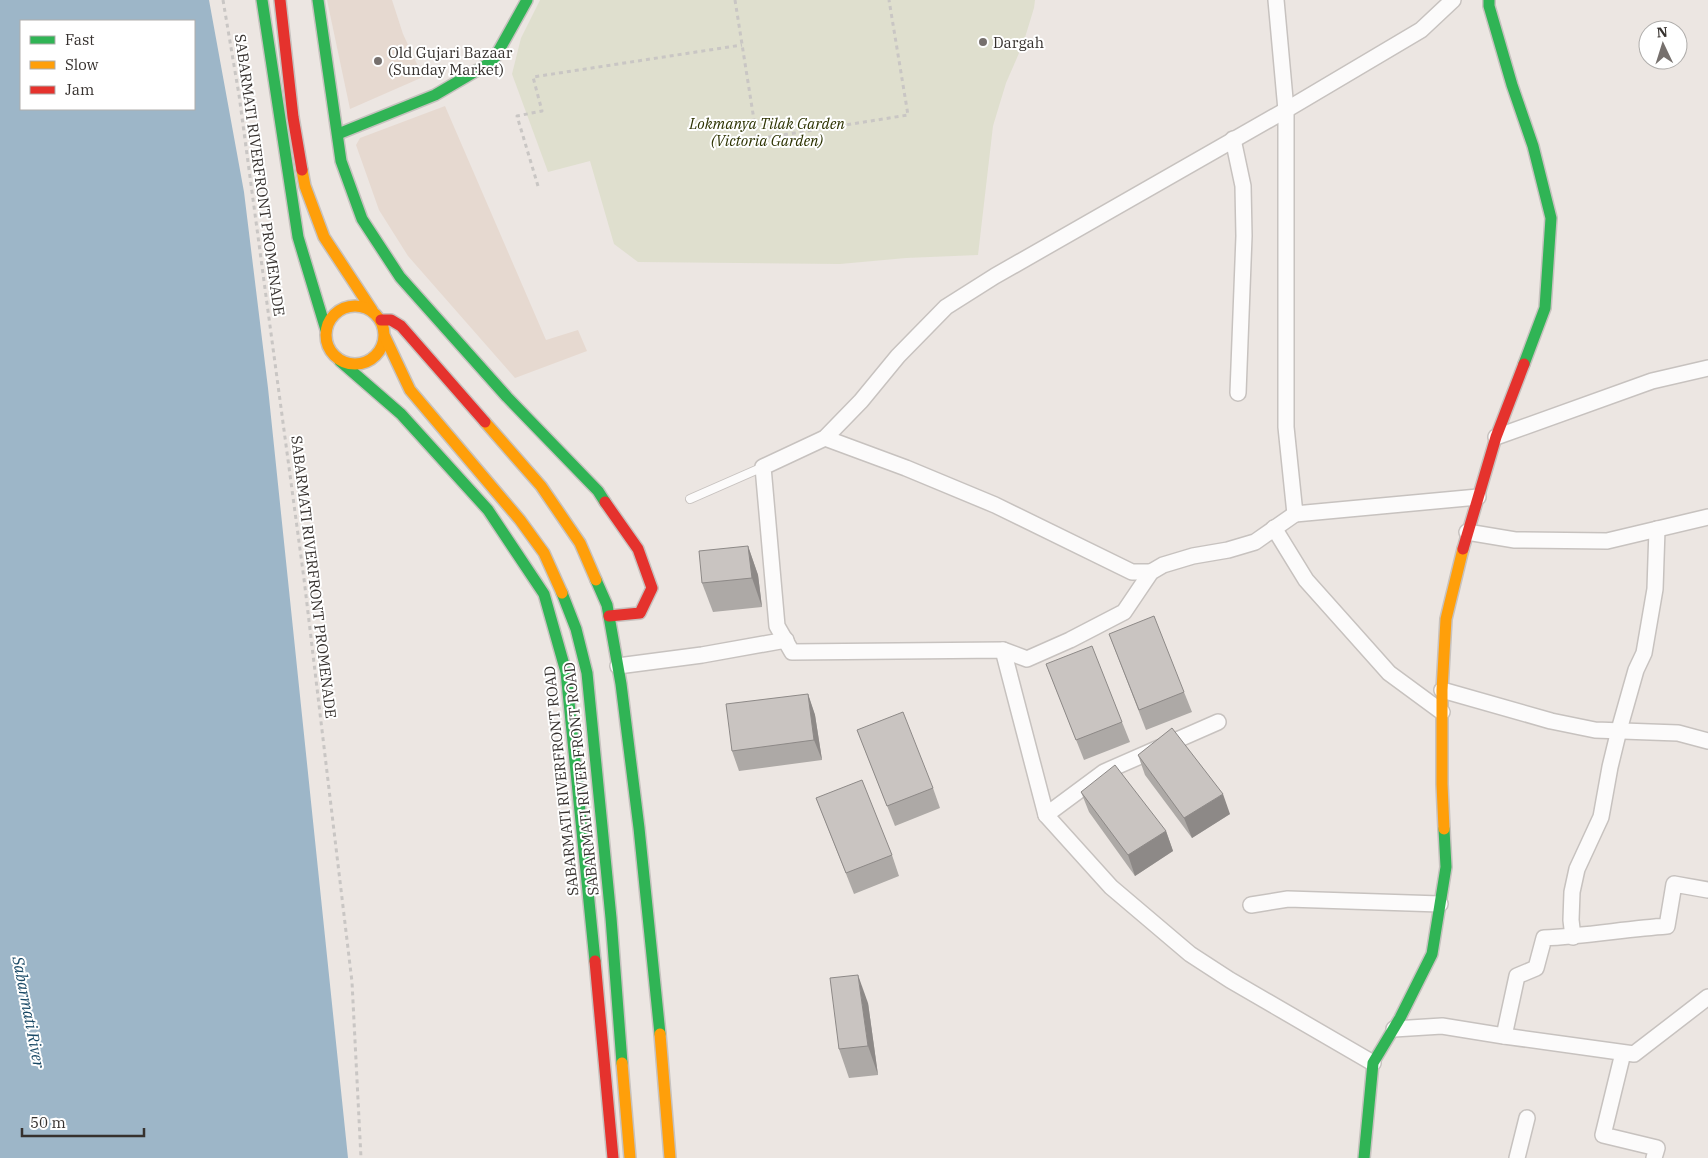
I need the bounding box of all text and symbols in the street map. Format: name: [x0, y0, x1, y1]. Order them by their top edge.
legend: [20, 20, 195, 110]
north arrow: [1638, 20, 1688, 70]
text: N: [1656, 23, 1668, 41]
text: Fast: [65, 30, 95, 49]
street label: SABARMATI RIVERFRONT PROMENADE: [231, 33, 289, 317]
place label: Dargah: [993, 33, 1044, 52]
marker: Dargah: [977, 36, 989, 48]
place label: Old Gujari Bazaar (Sunday Market): [388, 43, 513, 79]
text: Slow: [65, 55, 99, 74]
marker: Old Gujari Bazaar (Sunday Market): [372, 55, 384, 67]
text: Jam: [65, 80, 94, 99]
park label: Lokmanya Tilak Garden (Victoria Garden): [688, 114, 845, 150]
street label: SABARMATI RIVERFRONT PROMENADE: [287, 435, 341, 719]
street label: SABARMATI RIVER FRONT ROAD: [559, 661, 603, 897]
street label: SABARMATI RIVERFRONT ROAD: [539, 665, 583, 897]
water label: Sabarmati River: [8, 953, 50, 1071]
scale bar: [22, 1106, 145, 1138]
text: 50 m: [30, 1113, 66, 1132]

